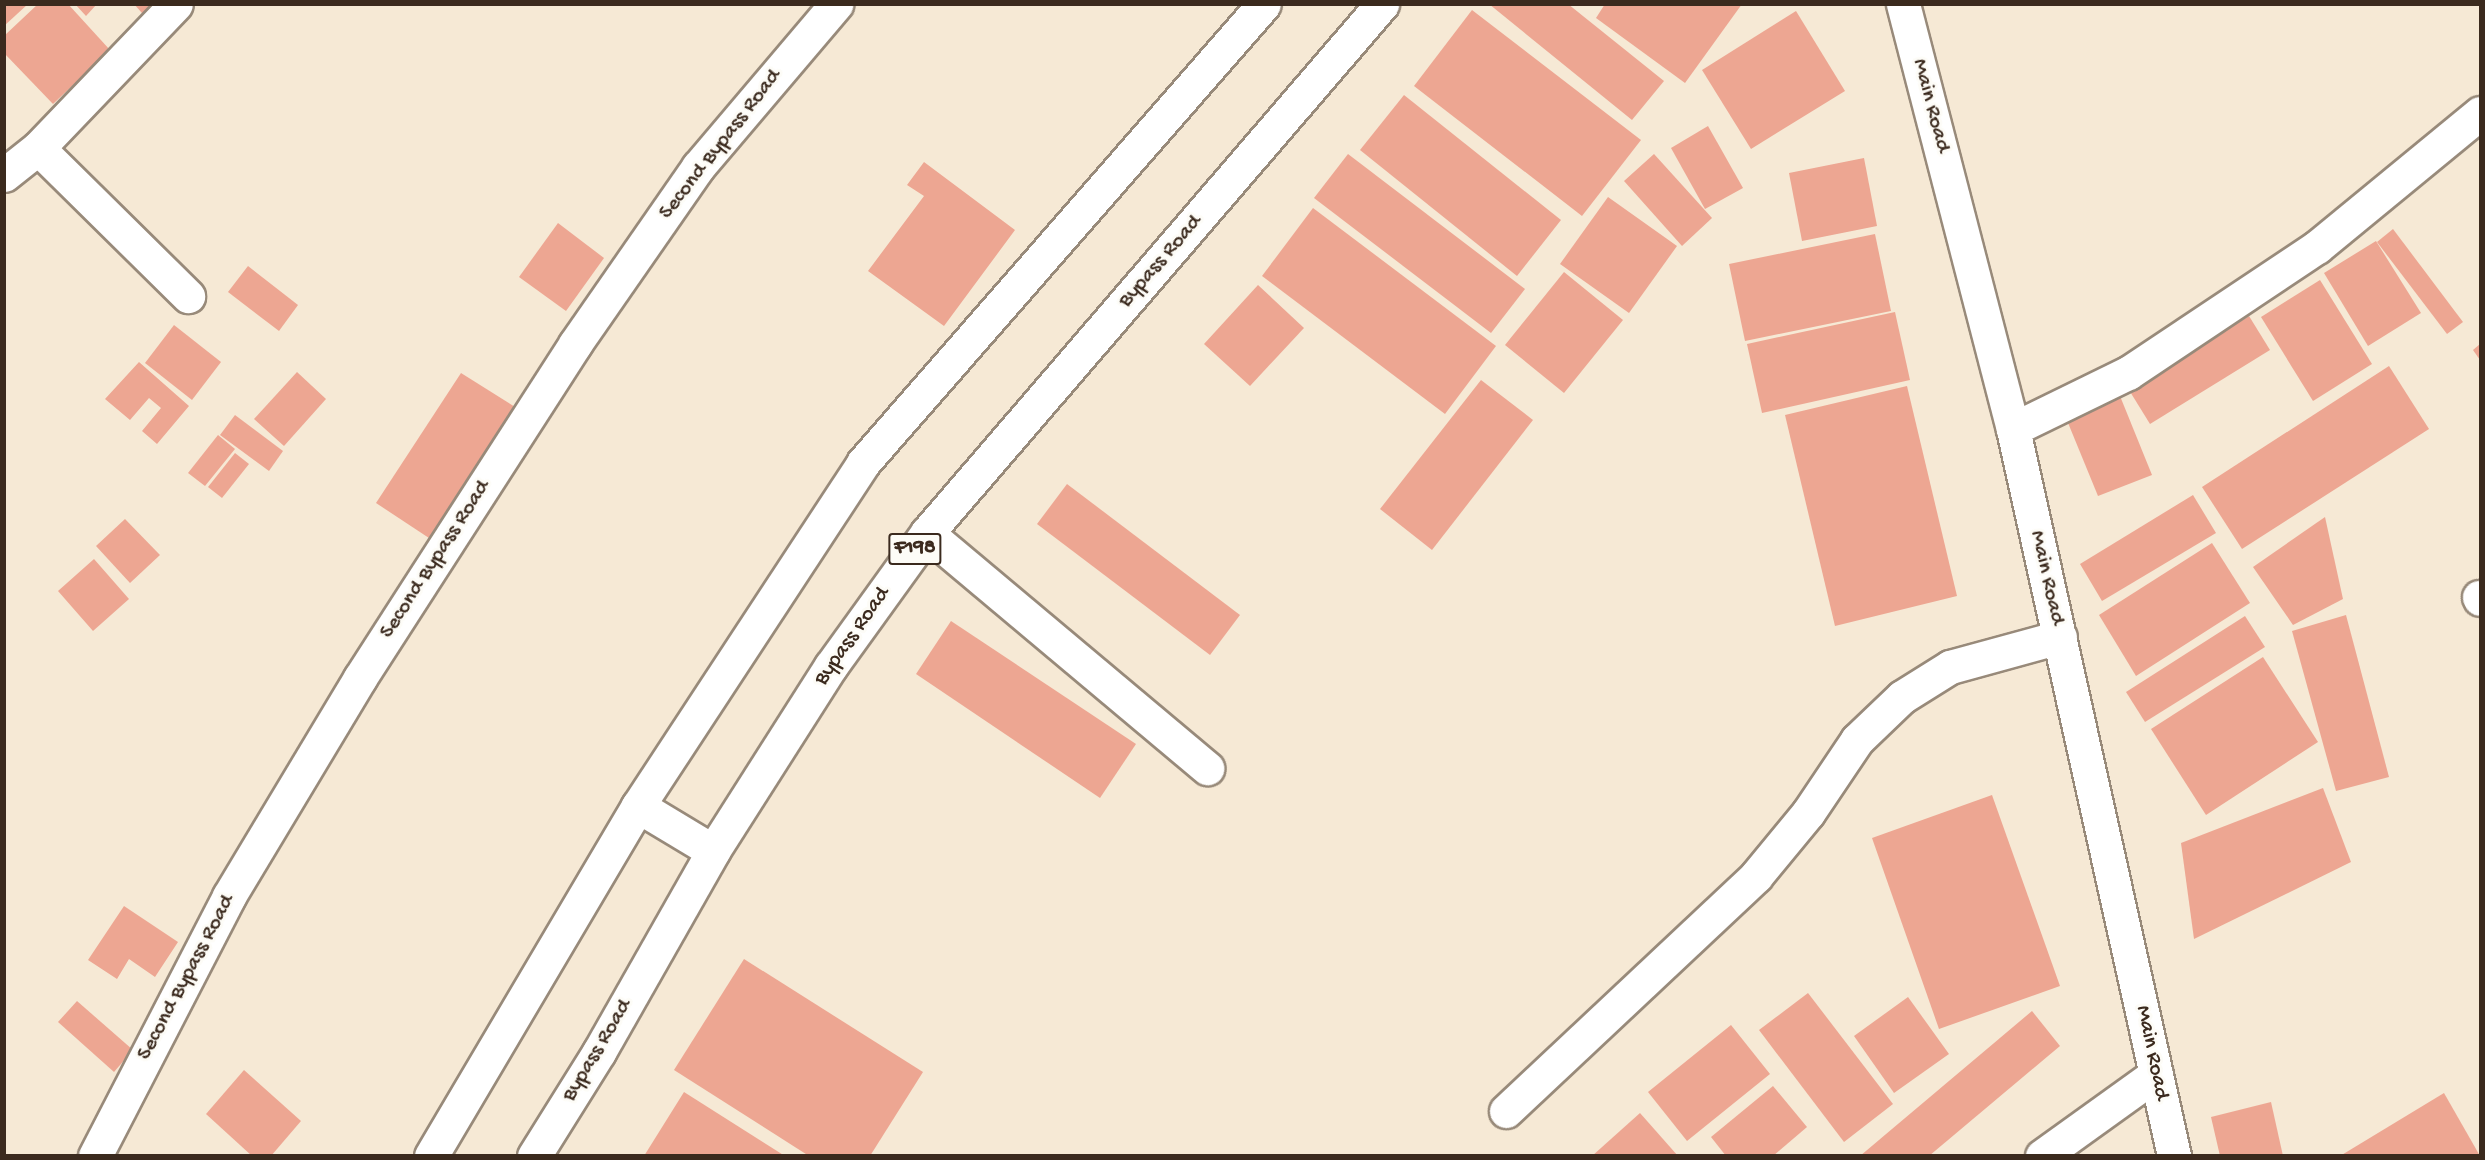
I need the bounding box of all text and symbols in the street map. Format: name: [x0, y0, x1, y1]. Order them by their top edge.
street label: Main Road: [1905, 56, 1955, 156]
street label: Second Bypass Road: [654, 65, 788, 225]
street label: Bypass Road: [1113, 210, 1209, 314]
street label: Second Bypass Road: [375, 476, 497, 644]
street label: Main Road: [2022, 528, 2070, 628]
road number: F198: [888, 531, 942, 567]
street label: Bypass Road: [809, 583, 897, 691]
street label: Second Bypass Road: [132, 891, 242, 1065]
street label: Bypass Road: [557, 995, 639, 1107]
street label: Main Road: [2128, 1003, 2174, 1103]

